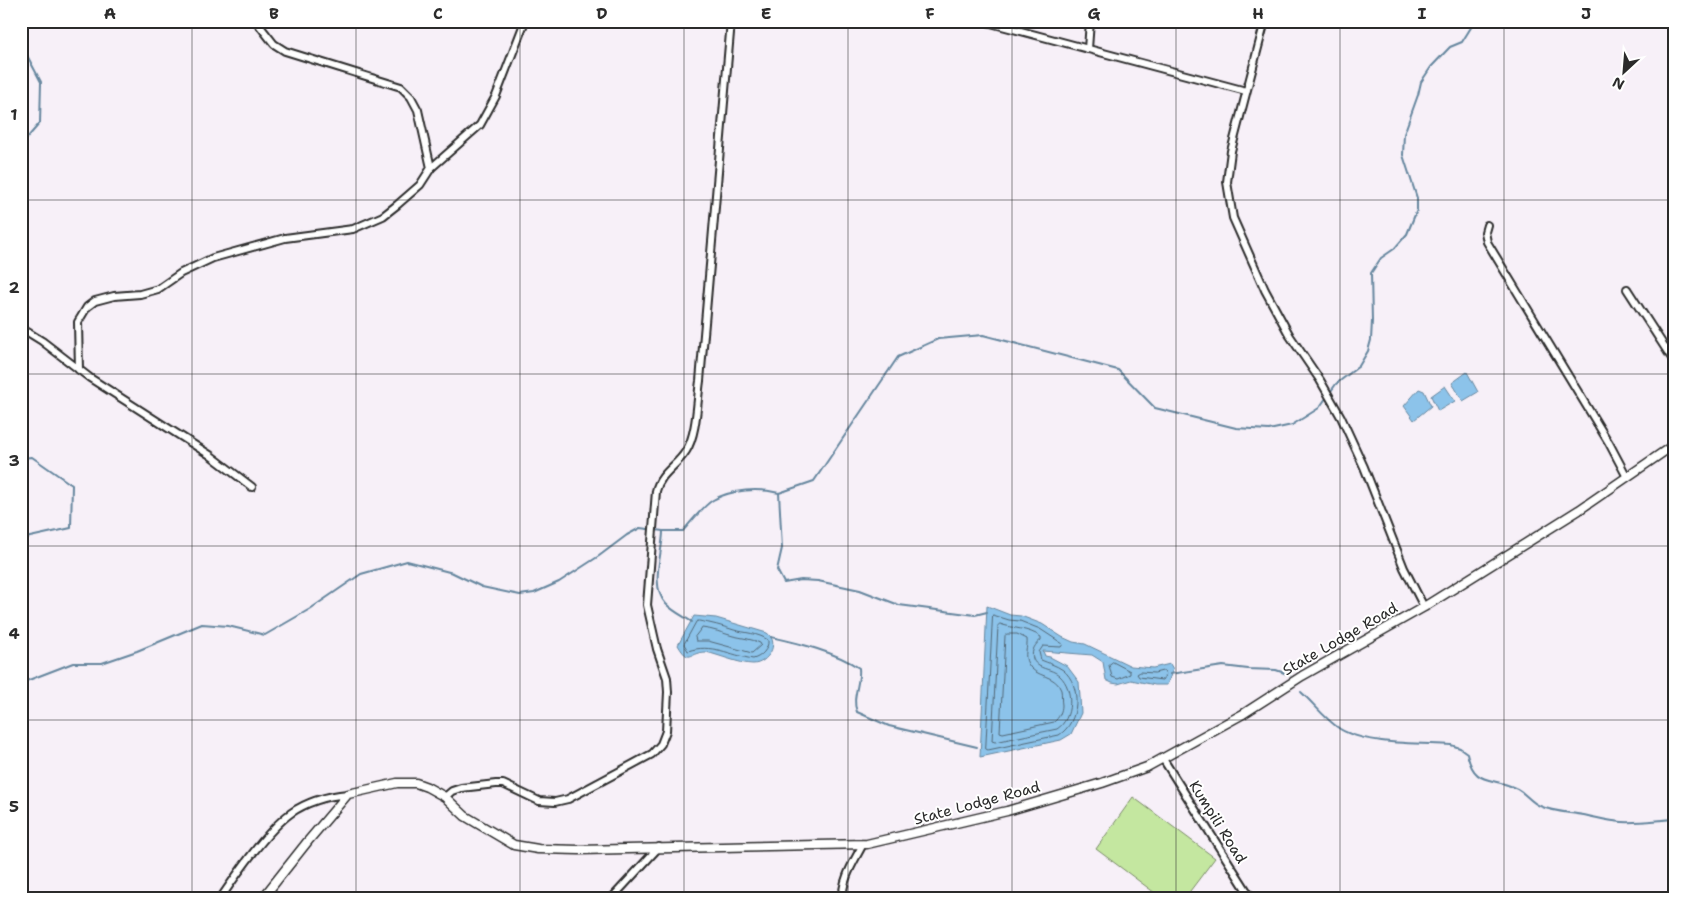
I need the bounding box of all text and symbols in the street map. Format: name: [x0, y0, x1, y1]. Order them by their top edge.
text: A: [104, 3, 116, 24]
text: B: [269, 3, 279, 24]
text: C: [433, 3, 443, 24]
text: D: [596, 3, 608, 24]
text: E: [761, 3, 771, 24]
text: F: [925, 3, 935, 24]
text: G: [1088, 3, 1101, 24]
text: H: [1252, 3, 1264, 24]
text: I: [1418, 3, 1427, 24]
text: J: [1581, 3, 1591, 24]
north arrow: [1598, 48, 1648, 98]
text: N: [1609, 73, 1627, 94]
text: 1: [10, 104, 18, 125]
text: 2: [8, 277, 20, 298]
text: 3: [8, 450, 20, 471]
street label: State Lodge Road: [1279, 598, 1402, 680]
text: 4: [8, 623, 20, 644]
street label: State Lodge Road: [912, 776, 1043, 829]
street label: Kumpili Road: [1185, 777, 1252, 868]
text: 5: [9, 796, 19, 817]

